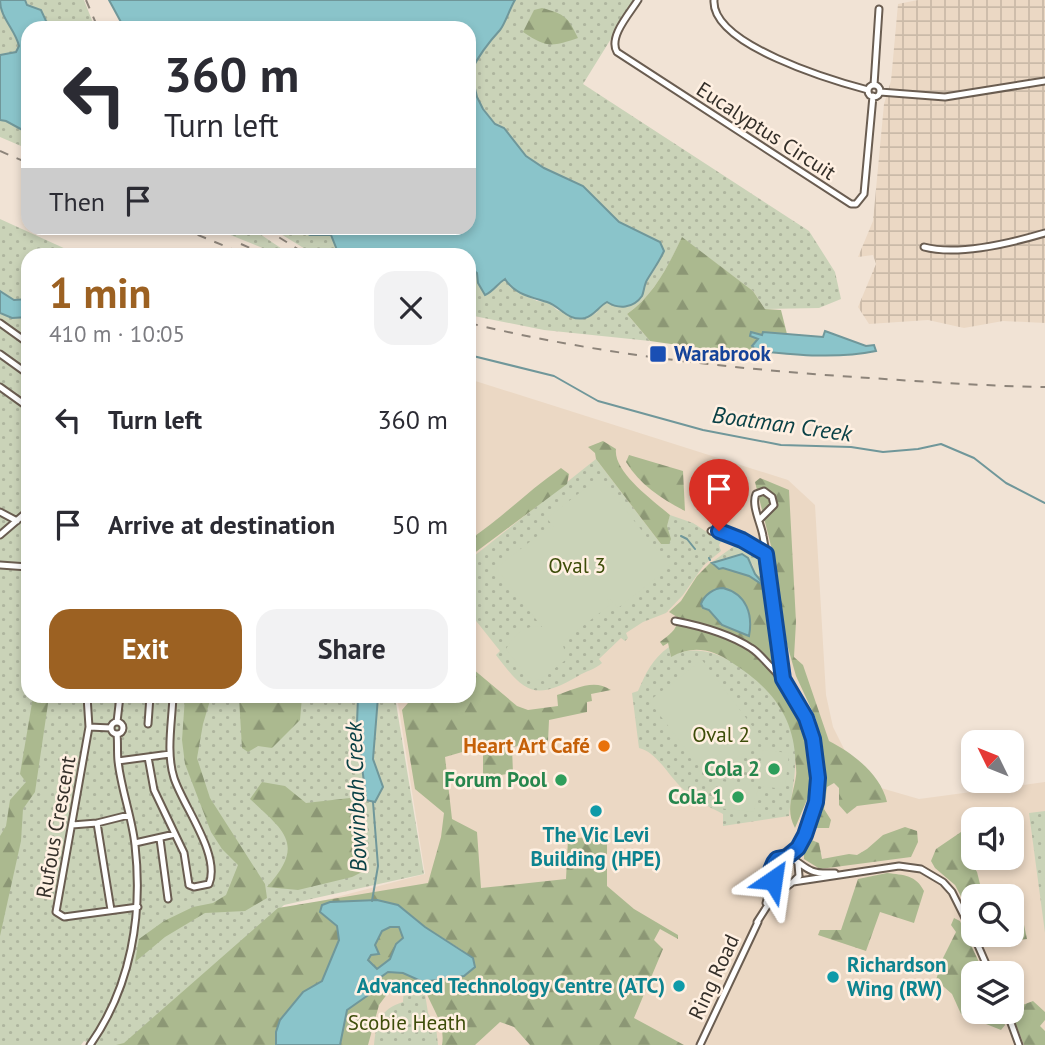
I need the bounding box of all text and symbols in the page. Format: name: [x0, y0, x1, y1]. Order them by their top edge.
text: 360 m: [164, 42, 299, 106]
icon: left: [49, 49, 140, 140]
street label: Eucalyptus Circuit: [691, 75, 841, 186]
text: Turn left: [164, 104, 279, 146]
icon: arrive: [119, 182, 157, 220]
text: Then: [49, 185, 105, 218]
text: 1 min: [49, 265, 151, 320]
button: close: [374, 271, 448, 345]
text: 410 m · 10:05: [49, 319, 185, 348]
place label: Warabrook: [674, 340, 771, 367]
marker: Warabrook: [648, 344, 668, 364]
water label: Boatman Creek: [710, 399, 855, 448]
icon: left: [49, 401, 87, 439]
text: Turn left: [108, 403, 202, 436]
text: 360 m: [377, 403, 448, 436]
pin: [689, 459, 749, 531]
icon: arrive: [700, 470, 738, 508]
icon: arrive: [49, 506, 87, 544]
text: Arrive at destination: [108, 508, 335, 541]
text: 50 m: [392, 508, 448, 541]
park label: Oval 3: [548, 552, 606, 579]
button: Exit: [49, 609, 242, 689]
button: Share: [256, 609, 448, 689]
water label: Bowinbah Creek: [338, 720, 373, 873]
park label: Oval 2: [692, 721, 750, 748]
north arrow: [961, 730, 1024, 793]
map controls: [961, 730, 1024, 1024]
place label: Heart Art Café: [463, 732, 590, 759]
marker: Heart Art Café: [596, 738, 612, 754]
street label: Rufous Crescent: [30, 754, 81, 900]
place label: Cola 2: [704, 755, 760, 782]
marker: Cola 2: [766, 761, 782, 777]
place label: Forum Pool: [444, 766, 548, 793]
marker: Forum Pool: [553, 772, 569, 788]
place label: Cola 1: [668, 783, 724, 810]
marker: Cola 1: [730, 789, 746, 805]
marker: The Vic Levi Building (HPE): [588, 803, 604, 819]
button: sound: [961, 807, 1024, 870]
place label: The Vic Levi Building (HPE): [531, 821, 661, 872]
position arrow: [736, 843, 810, 917]
button: search: [961, 884, 1024, 947]
street label: Ring Road: [682, 930, 745, 1024]
place label: Richardson Wing (RW): [847, 951, 947, 1002]
button: layers: [961, 961, 1024, 1024]
marker: Richardson Wing (RW): [825, 969, 841, 985]
place label: Advanced Technology Centre (ATC): [357, 972, 665, 999]
marker: Advanced Technology Centre (ATC): [671, 978, 687, 994]
park label: Scobie Heath: [348, 1009, 466, 1036]

